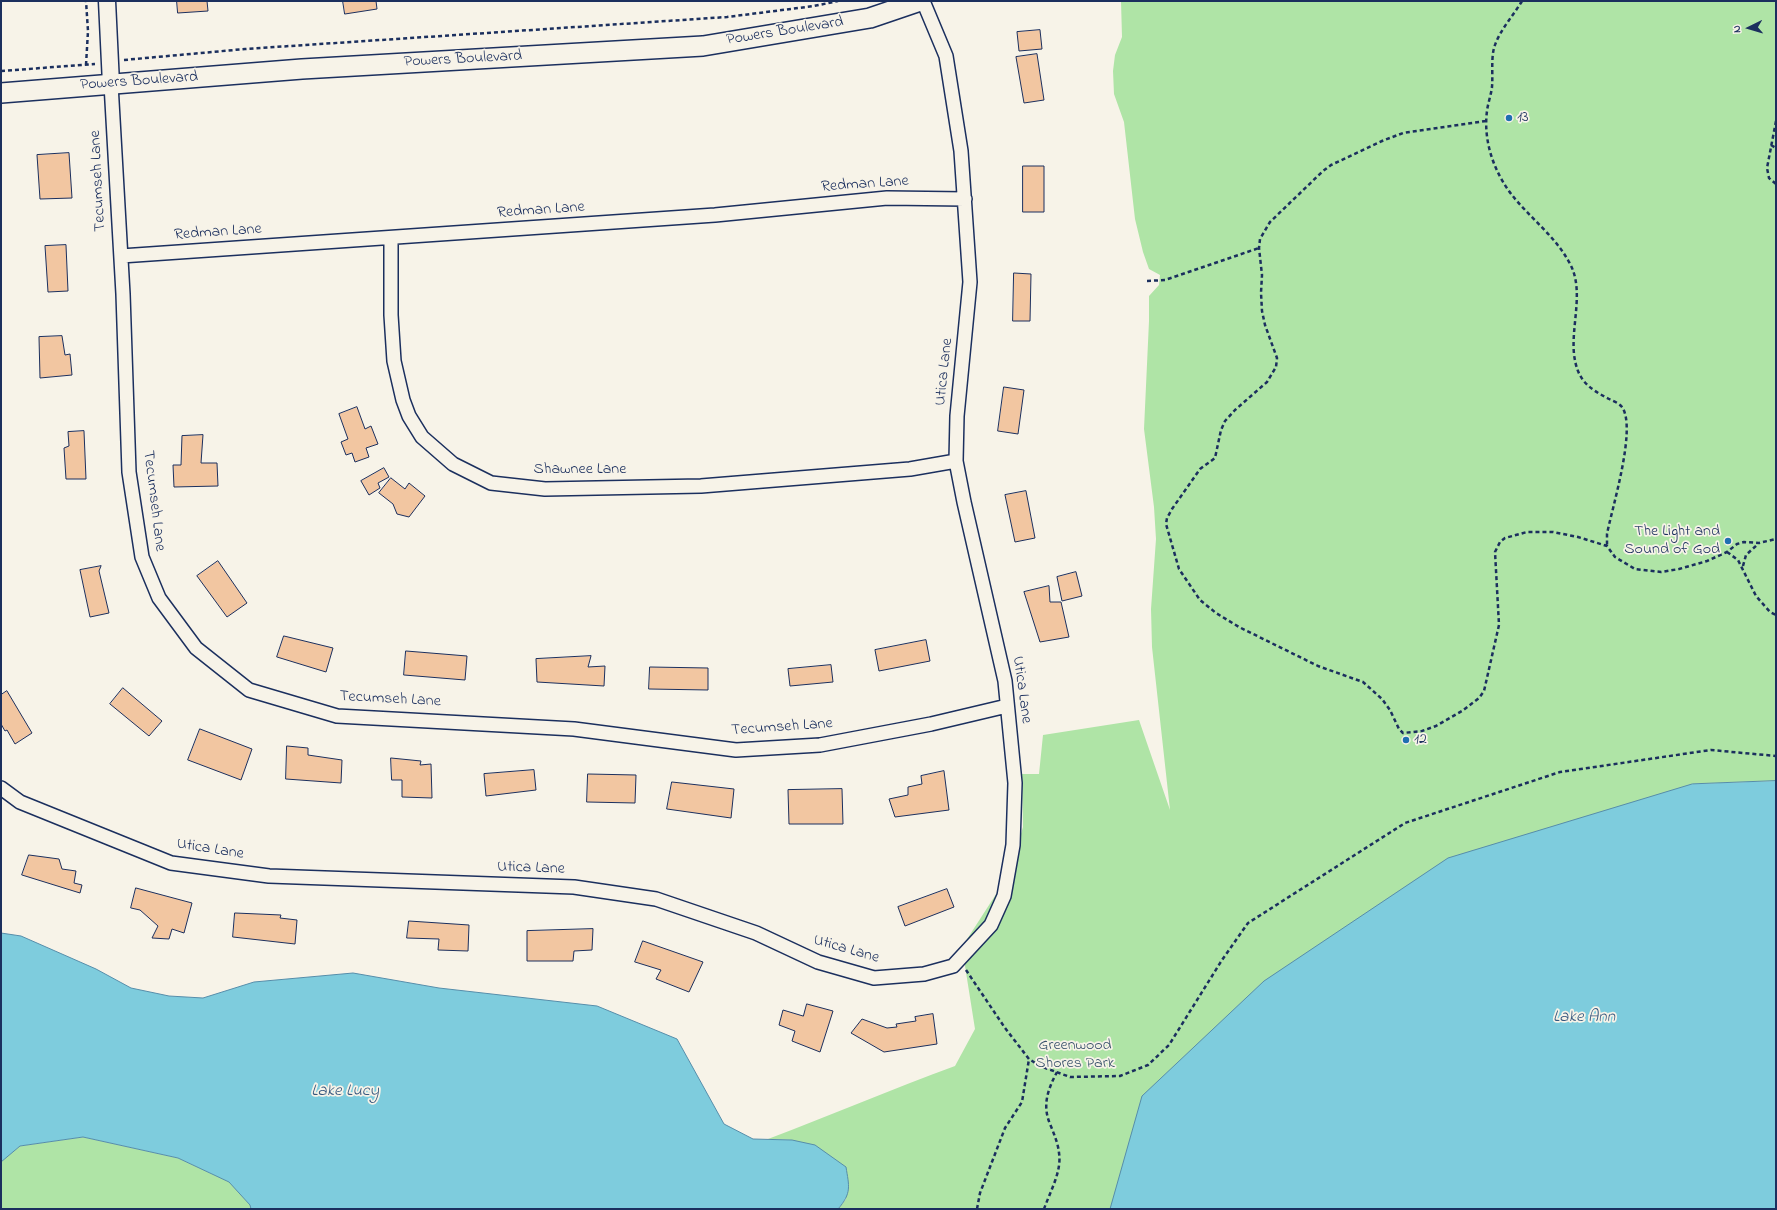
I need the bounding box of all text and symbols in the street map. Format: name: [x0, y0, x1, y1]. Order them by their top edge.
north arrow: [1729, 8, 1769, 48]
street label: Powers Boulevard: [725, 13, 845, 51]
text: N: [1729, 25, 1745, 33]
street label: Powers Boulevard: [403, 47, 523, 73]
street label: Powers Boulevard: [79, 68, 199, 96]
place label: 13: [1517, 108, 1529, 128]
marker: 13: [1504, 113, 1514, 123]
street label: Tecumseh Lane: [87, 130, 111, 232]
street label: Redman Lane: [821, 172, 909, 198]
street label: Redman Lane: [497, 198, 585, 224]
street label: Redman Lane: [174, 220, 262, 246]
street label: Utica Lane: [932, 337, 958, 407]
street label: Tecumseh Lane: [137, 449, 169, 553]
street label: Shawnee Lane: [534, 460, 626, 480]
place label: The Light and Sound of God: [1624, 522, 1720, 560]
marker: The Light and Sound of God: [1723, 536, 1733, 546]
street label: Utica Lane: [1007, 655, 1035, 725]
street label: Tecumseh Lane: [339, 688, 441, 712]
street label: Tecumseh Lane: [731, 715, 833, 741]
place label: 12: [1414, 730, 1427, 750]
marker: 12: [1401, 735, 1411, 745]
street label: Utica Lane: [175, 835, 245, 865]
street label: Utica Lane: [497, 858, 565, 880]
street label: Utica Lane: [811, 931, 881, 969]
water label: Lake Ann: [1553, 1008, 1615, 1028]
park label: Greenwood Shores Park: [1035, 1036, 1115, 1074]
water label: Lake Lucy: [311, 1082, 379, 1102]

